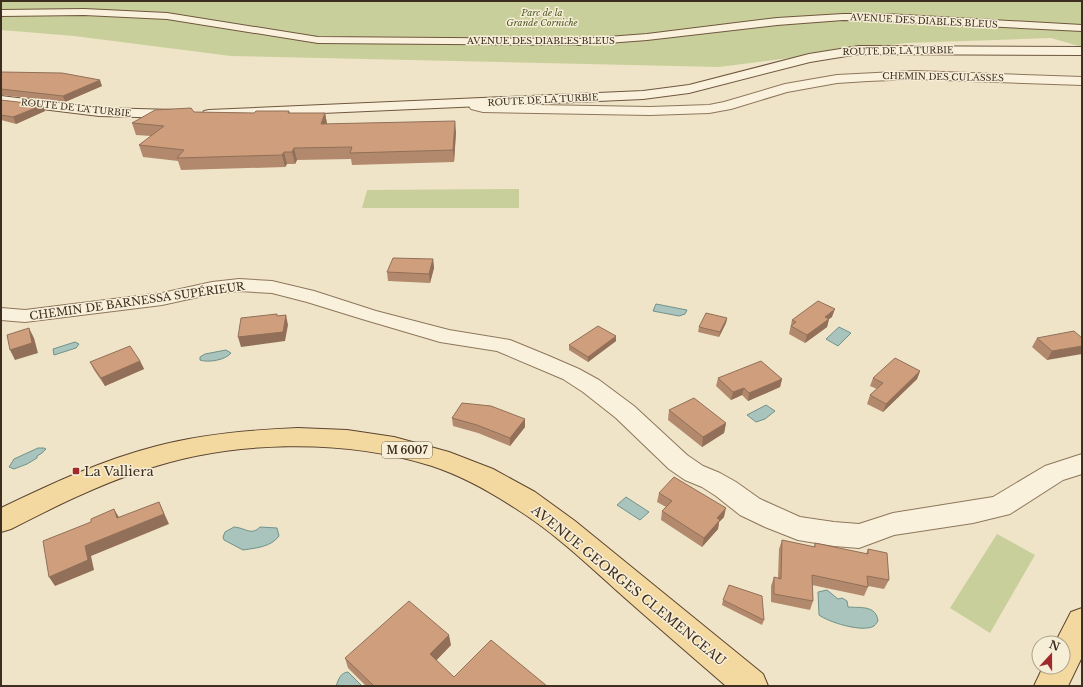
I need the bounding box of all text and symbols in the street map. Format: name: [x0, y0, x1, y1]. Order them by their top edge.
park label: Parc de la Grande Corniche: [506, 7, 578, 28]
street label: AVENUE DES DIABLES BLEUS: [849, 11, 998, 30]
street label: AVENUE DES DIABLES BLEUS: [466, 35, 615, 46]
street label: ROUTE DE LA TURBIE: [842, 44, 954, 57]
street label: CHEMIN DES CULASSES: [882, 70, 1004, 83]
street label: ROUTE DE LA TURBIE: [487, 91, 599, 108]
street label: ROUTE DE LA TURBIE: [20, 96, 132, 119]
street label: CHEMIN DE BARNESSA SUPÉRIEUR: [28, 279, 246, 323]
road number: M 6007: [382, 442, 432, 458]
place label: La Valliera: [84, 463, 154, 480]
marker: La Valliera: [71, 466, 81, 476]
street label: AVENUE GEORGES CLEMENCEAU: [527, 501, 730, 669]
north arrow: [1031, 635, 1071, 675]
text: N: [1047, 637, 1063, 654]

